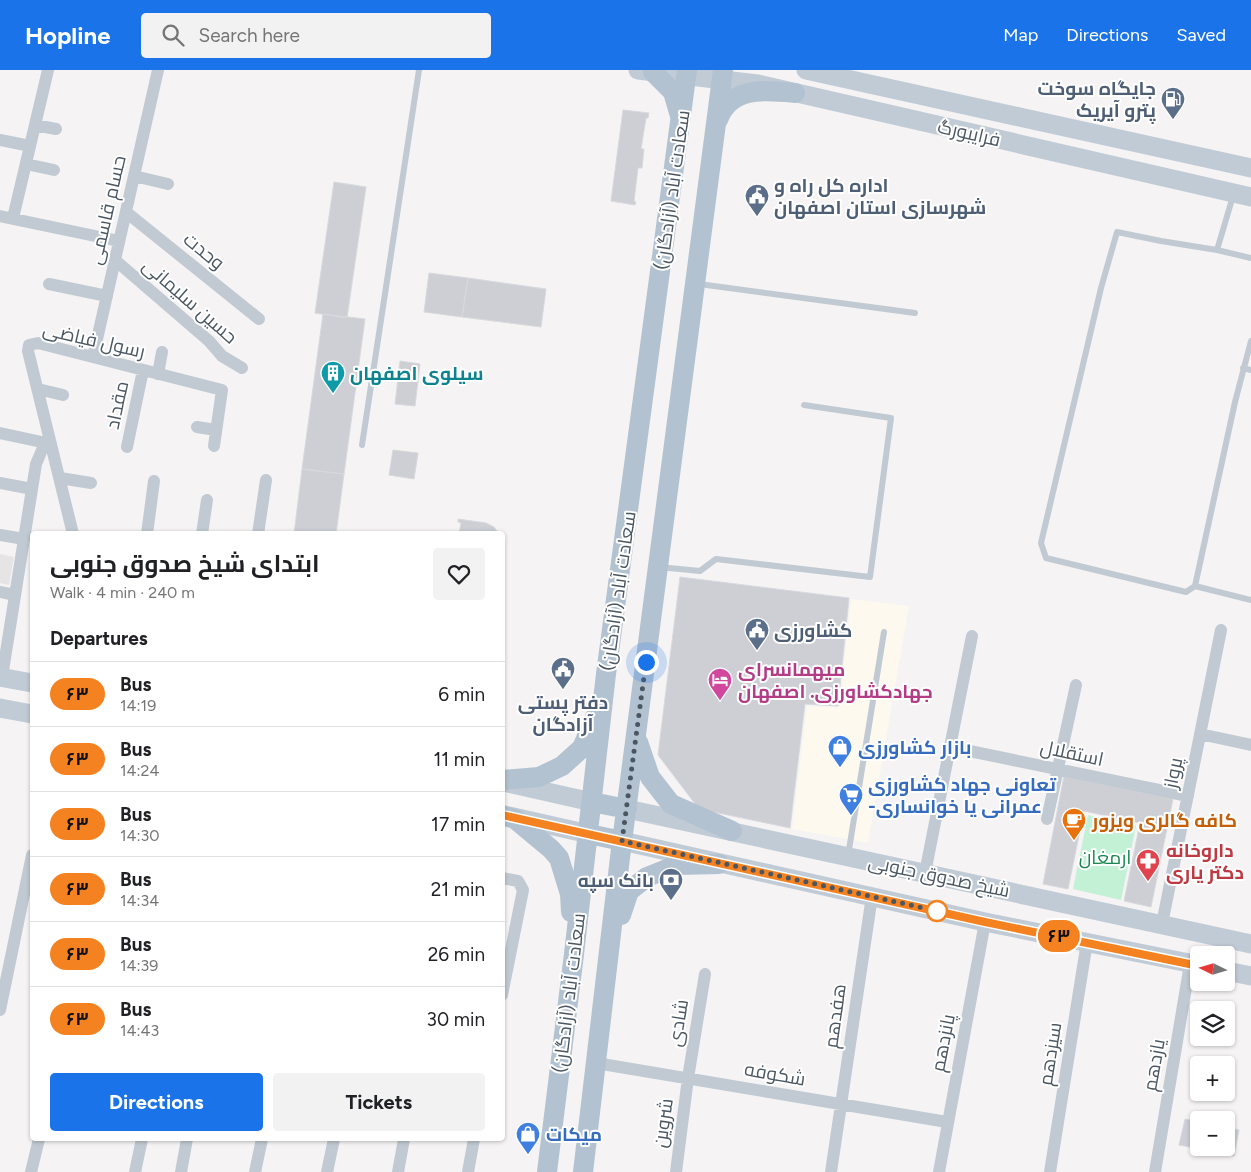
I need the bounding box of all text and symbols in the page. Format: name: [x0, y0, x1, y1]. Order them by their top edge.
search box: [141, 13, 491, 58]
text: Hopline: [25, 21, 111, 50]
icon: search: [159, 21, 187, 49]
text: Search here: [199, 24, 300, 47]
text: Map: [1003, 24, 1038, 46]
text: Directions: [1066, 24, 1148, 46]
text: Saved: [1176, 24, 1226, 46]
place label: جایگاه سوخت پترو آیریک: [1038, 77, 1156, 124]
fuel station icon: جایگاه سوخت پترو آیریک: [1160, 86, 1186, 120]
street label: سعادت آباد (آزادگان): [649, 109, 695, 271]
street label: فرایبورگ: [935, 115, 1003, 151]
street label: حسام قاسمی: [83, 153, 133, 267]
place label: اداره کل راه و شهرسازی استان اصفهان: [774, 174, 986, 220]
public building icon: اداره کل راه و شهرسازی استان اصفهان: [744, 183, 770, 217]
street label: وحدت: [179, 228, 229, 274]
street label: حسین سلیمانی: [138, 254, 242, 348]
street label: رسول فیاضی: [41, 317, 147, 363]
building icon: سیلوی اصفهان: [320, 360, 346, 394]
place label: سیلوی اصفهان: [350, 362, 484, 385]
street label: مقداد: [101, 379, 133, 431]
street label: سعادت آباد (آزادگان): [595, 510, 641, 672]
button: heart: [433, 548, 485, 600]
text: ابتدای شیخ صدوق جنوبی: [50, 549, 320, 578]
text: Walk · 4 min · 240 m: [50, 583, 195, 602]
public building icon: کشاورزی: [744, 617, 770, 651]
place label: کشاورزی: [774, 619, 852, 643]
text: Departures: [50, 627, 148, 650]
your location: [634, 650, 659, 675]
public building icon: دفتر پستی آزادگان: [550, 656, 576, 690]
place label: میهمانسرای جهادکشاورزی. اصفهان: [738, 658, 933, 704]
hotel icon: میهمانسرای جهادکشاورزی. اصفهان: [707, 667, 733, 701]
text: Bus: [120, 673, 151, 696]
text: ۶۳: [66, 683, 89, 705]
text: 6 min: [438, 683, 485, 706]
place label: دفتر پستی آزادگان: [518, 691, 608, 737]
text: 14:19: [120, 696, 156, 715]
shop icon: بازار کشاورزی: [827, 734, 853, 768]
street label: استقلال: [1038, 735, 1106, 771]
place label: بازار کشاورزی: [858, 736, 971, 760]
text: Bus: [120, 738, 151, 761]
text: ۶۳: [66, 748, 89, 770]
text: 11 min: [433, 748, 485, 771]
street label: پرواز: [1159, 755, 1188, 792]
text: 14:24: [120, 761, 159, 780]
place label: تعاونی جهاد کشاورزی -عمرانی یا خوانساری: [868, 773, 1057, 818]
supermarket icon: تعاونی جهاد کشاورزی -عمرانی یا خوانساری: [838, 782, 864, 816]
text: Bus: [120, 803, 151, 826]
cafe icon: کافه گالری ویزور: [1061, 807, 1087, 841]
place label: کافه گالری ویزور: [1091, 809, 1237, 832]
text: ۶۳: [66, 813, 89, 835]
text: 17 min: [431, 813, 485, 836]
text: 14:30: [120, 826, 160, 845]
place label: داروخانه دکتر یاری: [1166, 839, 1244, 884]
park label: ارمغان: [1079, 846, 1131, 869]
pharmacy icon: داروخانه دکتر یاری: [1135, 848, 1161, 882]
street label: شیخ صدوق جنوبی: [866, 850, 1012, 904]
bank icon: بانک سپه: [658, 867, 684, 901]
text: Bus: [120, 868, 151, 891]
place label: بانک سپه: [578, 869, 654, 893]
text: ۶۳: [66, 878, 89, 900]
text: 21 min: [431, 878, 485, 901]
text: 14:34: [120, 891, 159, 910]
unlabelled marker: [926, 900, 948, 922]
street label: سعادت آباد (آزادگان): [548, 912, 590, 1074]
line badge: ۶۳: [1036, 920, 1082, 952]
text: ۶۳: [1048, 925, 1070, 947]
text: Bus: [120, 933, 151, 956]
text: ۶۳: [66, 943, 89, 965]
text: 26 min: [428, 943, 485, 966]
north arrow: [1190, 946, 1235, 991]
map controls: [1190, 946, 1235, 1156]
text: 14:39: [120, 956, 158, 975]
street label: هفدهم: [819, 982, 853, 1050]
text: Bus: [120, 998, 151, 1021]
street label: شادی: [663, 998, 693, 1048]
button: layers: [1190, 1001, 1235, 1046]
text: ۶۳: [66, 1008, 89, 1030]
text: 30 min: [427, 1008, 485, 1031]
street label: پانزدهم: [926, 1012, 962, 1074]
text: 14:43: [120, 1021, 159, 1040]
street label: سیزدهم: [1034, 1021, 1068, 1088]
street label: یازدهم: [1138, 1037, 1172, 1093]
button: +: [1190, 1056, 1235, 1101]
street label: شکوفه: [743, 1057, 807, 1091]
button: Directions: [50, 1073, 263, 1131]
button: Tickets: [273, 1073, 485, 1131]
street label: شروین: [648, 1097, 678, 1149]
button: −: [1190, 1111, 1235, 1156]
shop icon: میکات: [515, 1121, 541, 1155]
place label: میکات: [546, 1123, 602, 1146]

